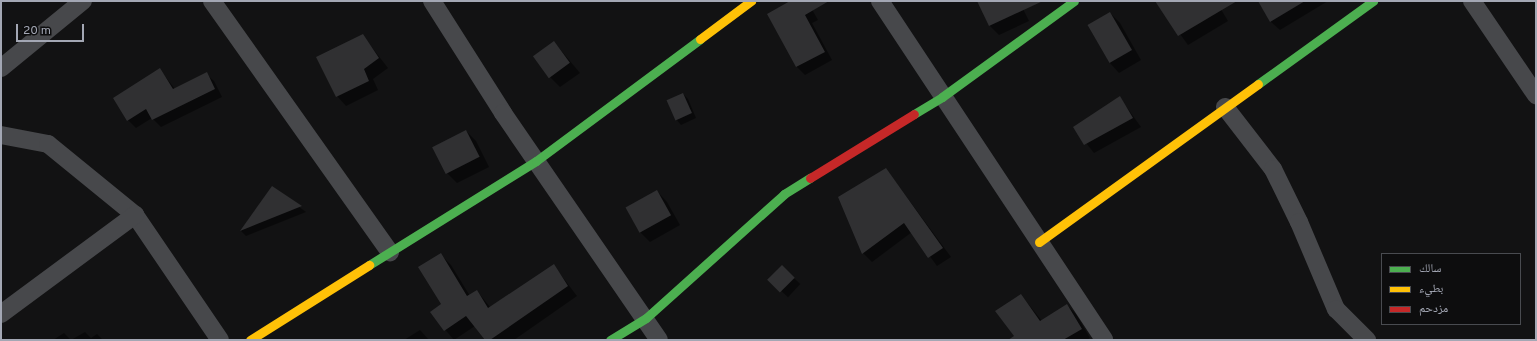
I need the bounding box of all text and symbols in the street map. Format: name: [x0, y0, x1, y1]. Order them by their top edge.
scale bar: [18, 16, 86, 42]
text: 20 m: [23, 23, 51, 39]
legend: [1381, 253, 1521, 325]
text: سالك: [1419, 261, 1441, 277]
text: بطيء: [1419, 281, 1443, 297]
text: مزدحم: [1419, 301, 1448, 317]

